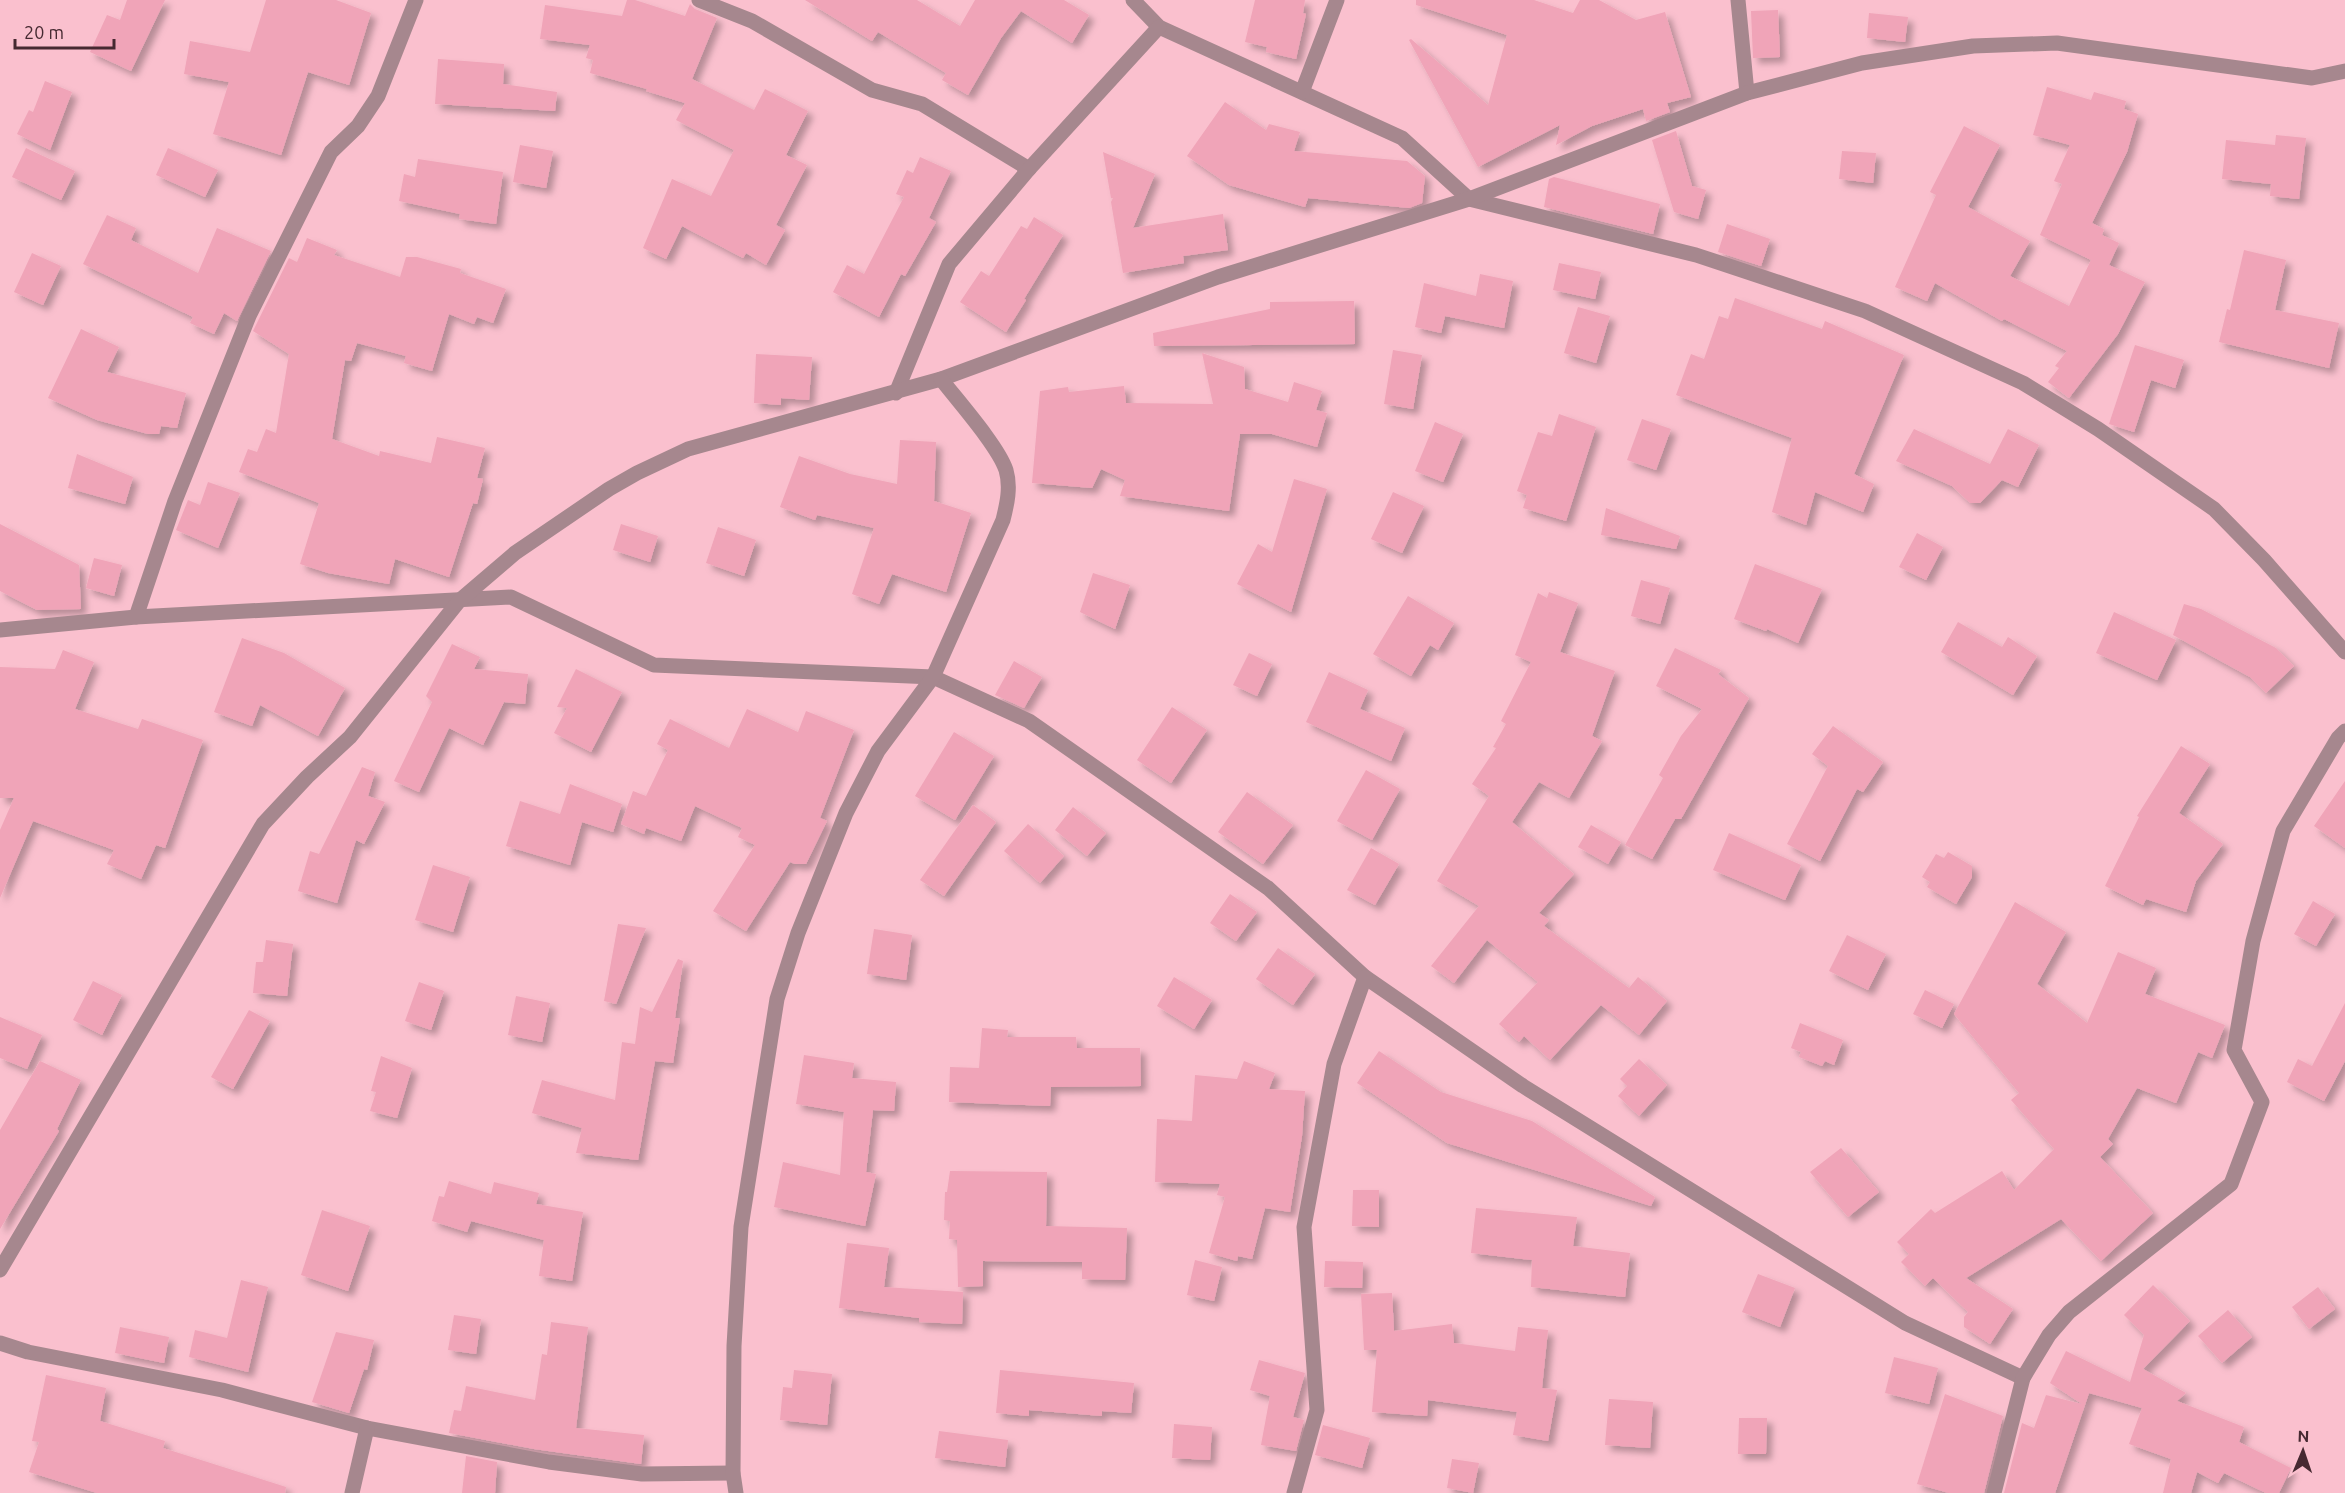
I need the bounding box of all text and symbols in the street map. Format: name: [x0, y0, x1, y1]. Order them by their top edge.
scale bar: [15, 12, 114, 50]
text: 20 m: [24, 22, 64, 42]
north arrow: [2273, 1421, 2333, 1481]
text: N: [2297, 1427, 2310, 1445]

